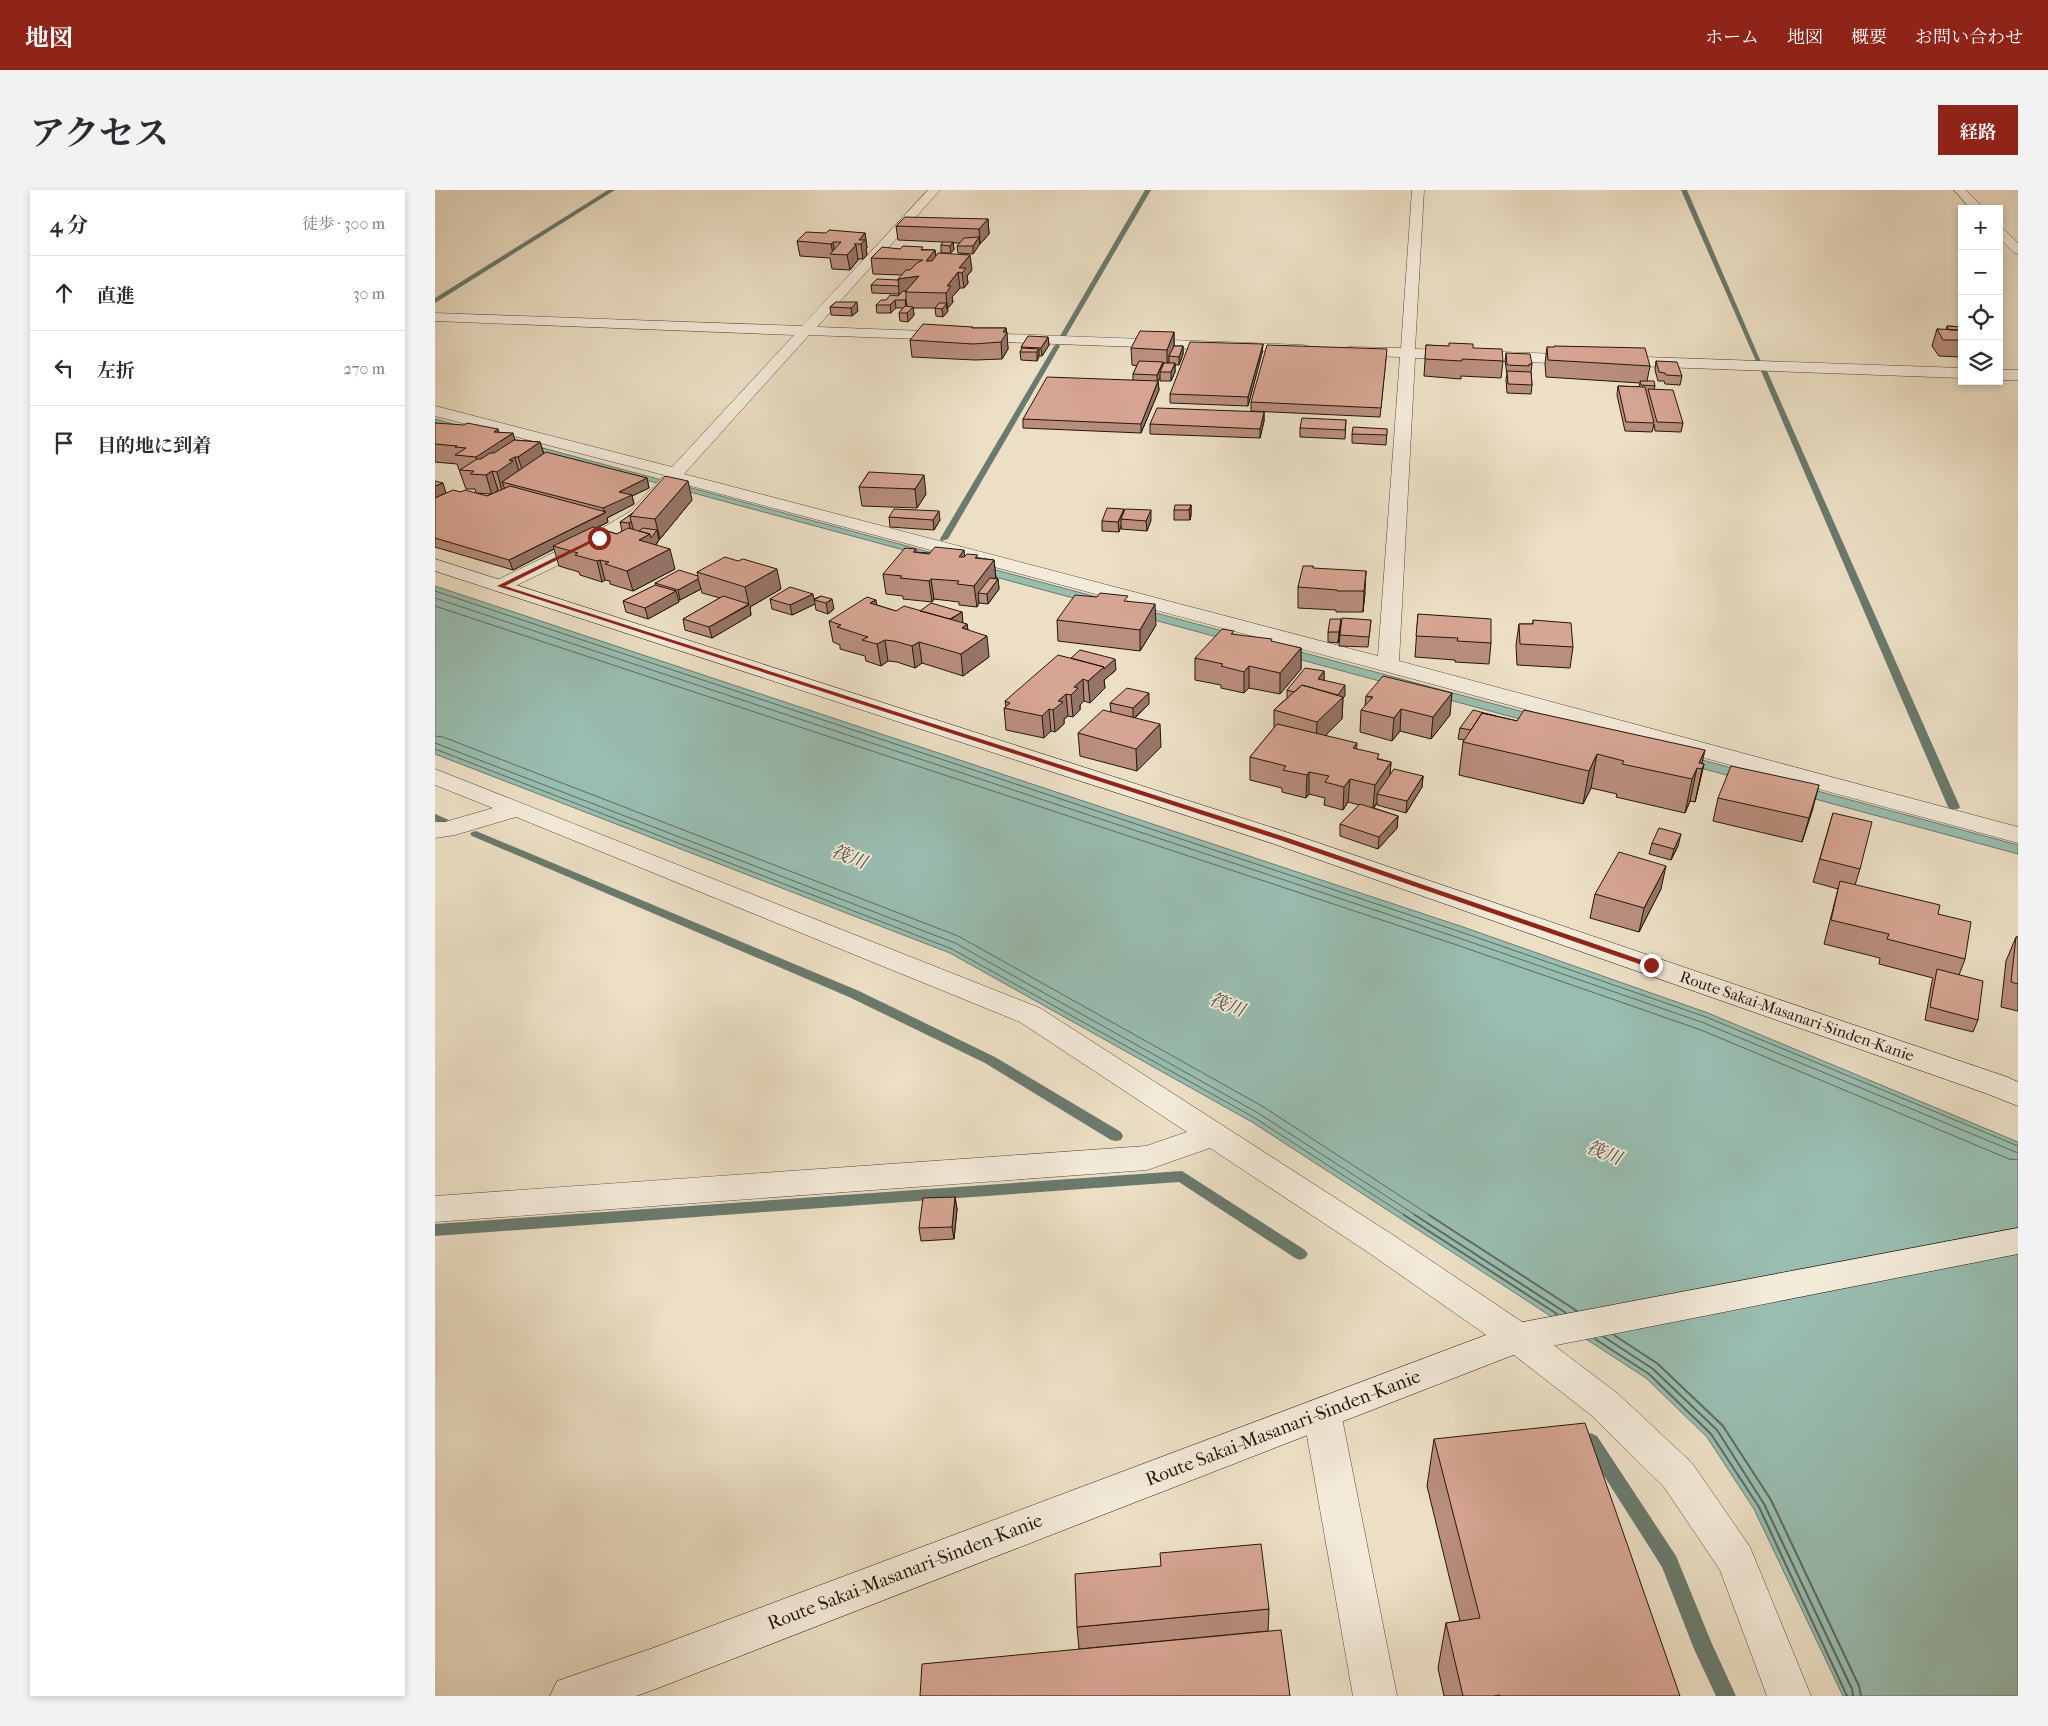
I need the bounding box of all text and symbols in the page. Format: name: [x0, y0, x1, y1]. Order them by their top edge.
text: 地図: [25, 24, 73, 52]
text: ホーム: [1705, 27, 1759, 48]
text: 地図: [1787, 27, 1823, 48]
text: 概要: [1851, 27, 1887, 48]
text: お問い合わせ: [1915, 27, 2023, 48]
button: 経路: [1938, 105, 2018, 155]
text: アクセス: [30, 113, 169, 154]
map controls: [1958, 205, 2003, 385]
button: +: [1958, 205, 2003, 250]
text: 4 分: [50, 213, 88, 237]
text: 徒歩 · 300 m: [302, 214, 385, 233]
button: −: [1958, 250, 2003, 295]
icon: ahead: [50, 279, 78, 307]
text: 30 m: [353, 284, 385, 303]
text: 直進: [97, 285, 135, 307]
button: locate: [1958, 295, 2003, 340]
button: layers: [1958, 340, 2003, 385]
icon: left: [50, 354, 78, 382]
text: 270 m: [344, 359, 385, 378]
text: 左折: [97, 360, 135, 382]
icon: arrive: [50, 429, 78, 457]
text: 目的地に到着: [97, 435, 211, 457]
route start: [588, 527, 611, 550]
water label: 筏川: [828, 841, 871, 874]
route end: [1640, 954, 1663, 977]
street label: Route Sakai-Masanari-Sinden-Kanie: [1677, 967, 1917, 1065]
water label: 筏川: [1206, 989, 1249, 1022]
water label: 筏川: [1583, 1137, 1626, 1170]
street label: Route Sakai-Masanari-Sinden-Kanie: [1142, 1365, 1424, 1491]
street label: Route Sakai-Masanari-Sinden-Kanie: [764, 1509, 1046, 1635]

